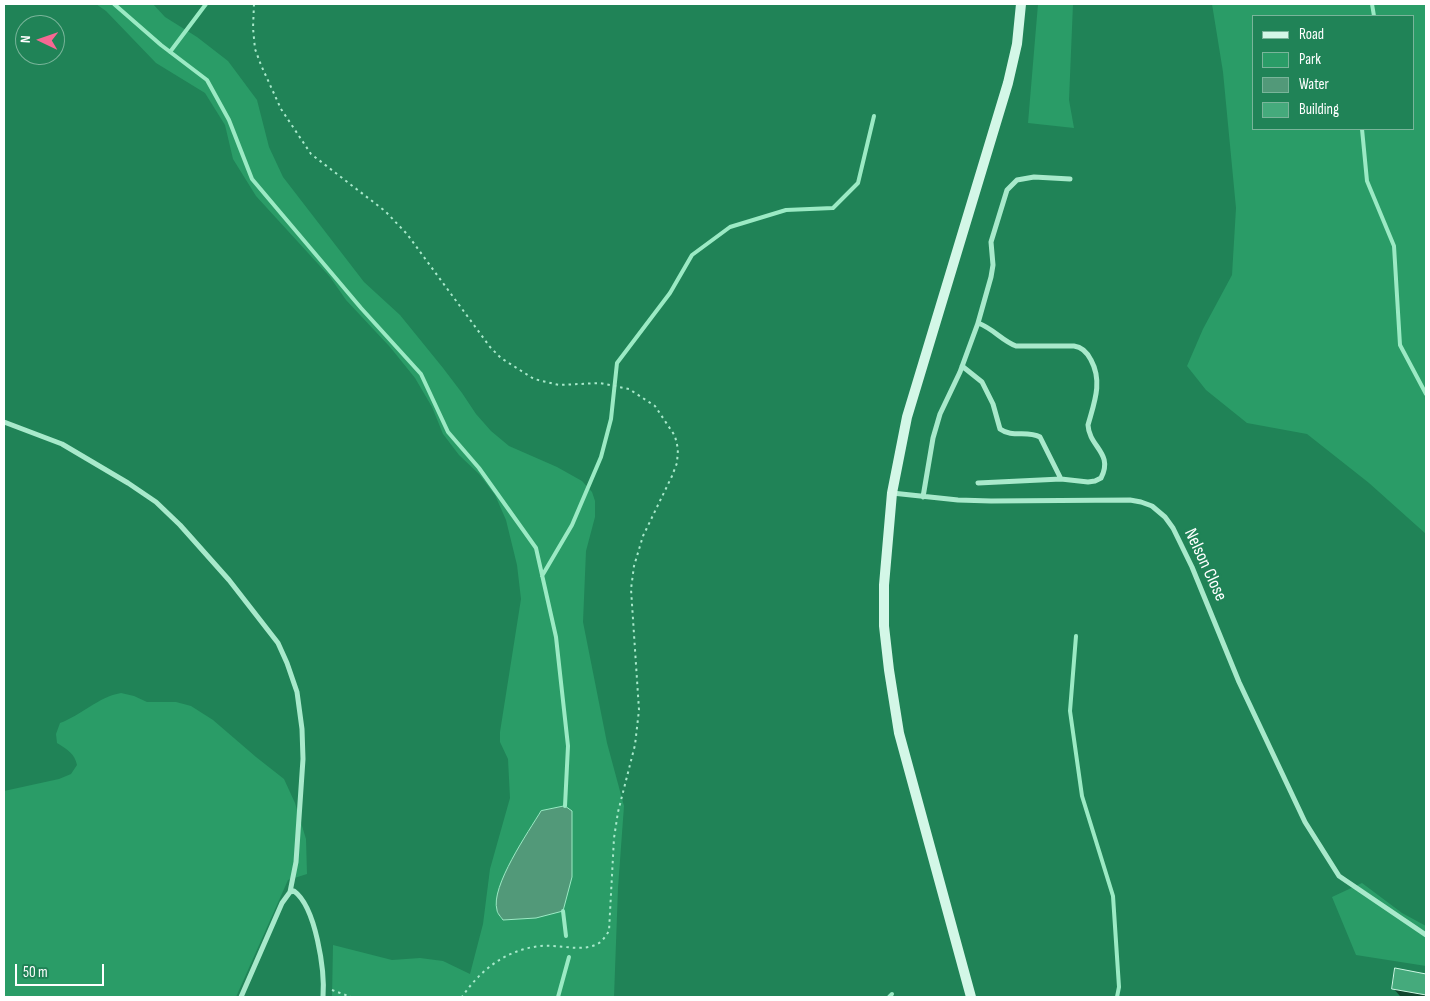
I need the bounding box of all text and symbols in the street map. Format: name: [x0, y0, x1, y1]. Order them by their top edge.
north arrow: [15, 15, 65, 65]
legend: [1252, 15, 1415, 130]
text: Road: [1299, 25, 1324, 44]
text: N: [17, 35, 34, 43]
text: Park: [1299, 50, 1321, 69]
text: Water: [1299, 75, 1329, 94]
text: Building: [1299, 100, 1339, 119]
street label: Nelson Close: [1179, 525, 1231, 605]
scale bar: [18, 954, 106, 986]
text: 50 m: [23, 963, 48, 982]

